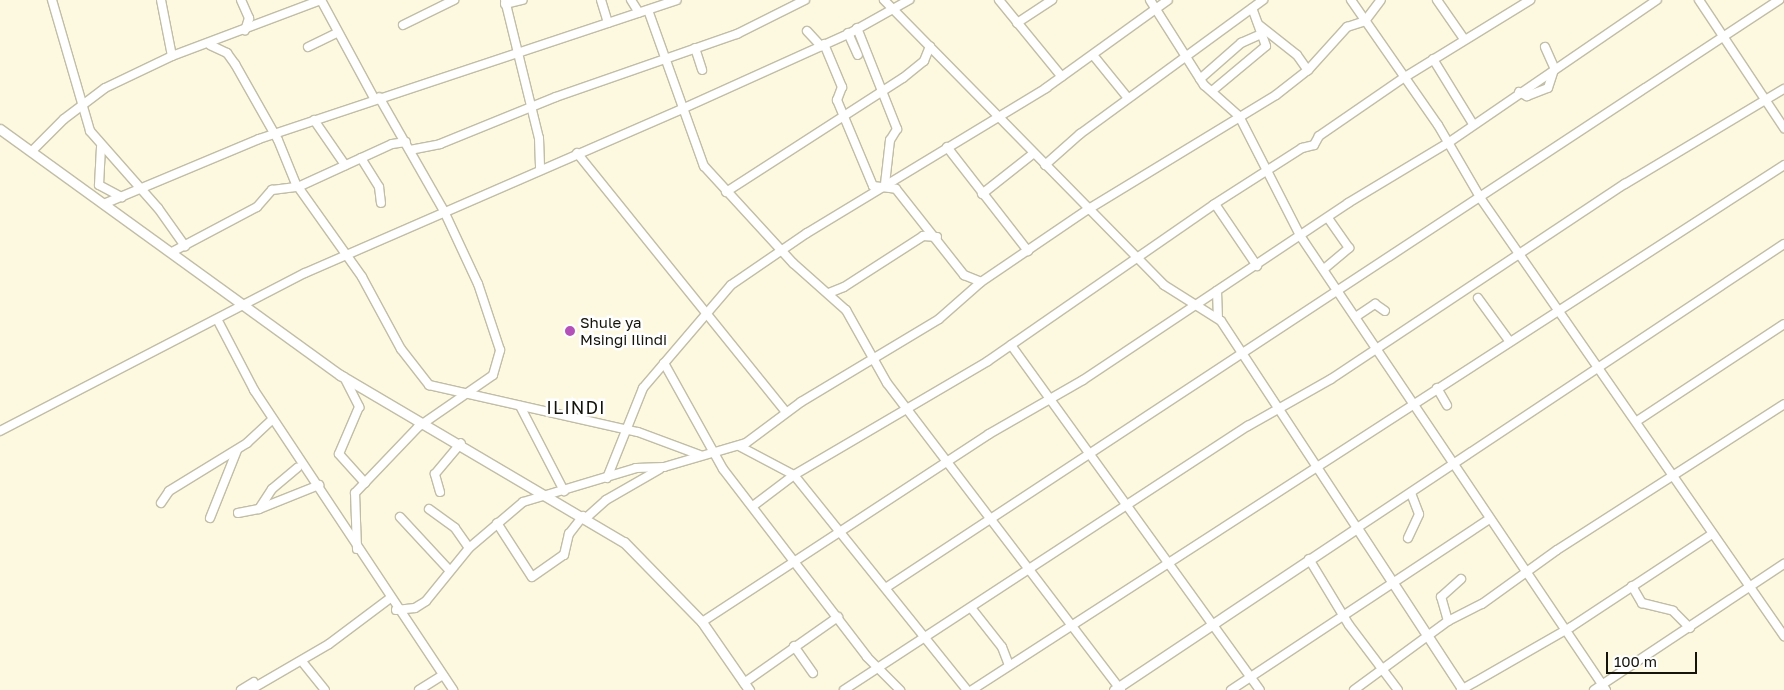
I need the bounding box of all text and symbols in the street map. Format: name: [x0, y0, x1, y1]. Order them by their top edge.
place label: Shule ya Msingi Ilindi: [580, 313, 667, 348]
marker: Shule ya Msingi Ilindi: [564, 325, 576, 337]
district label: ILINDI: [546, 396, 606, 418]
scale bar: [1609, 642, 1700, 674]
text: 100 m: [1614, 652, 1657, 670]

